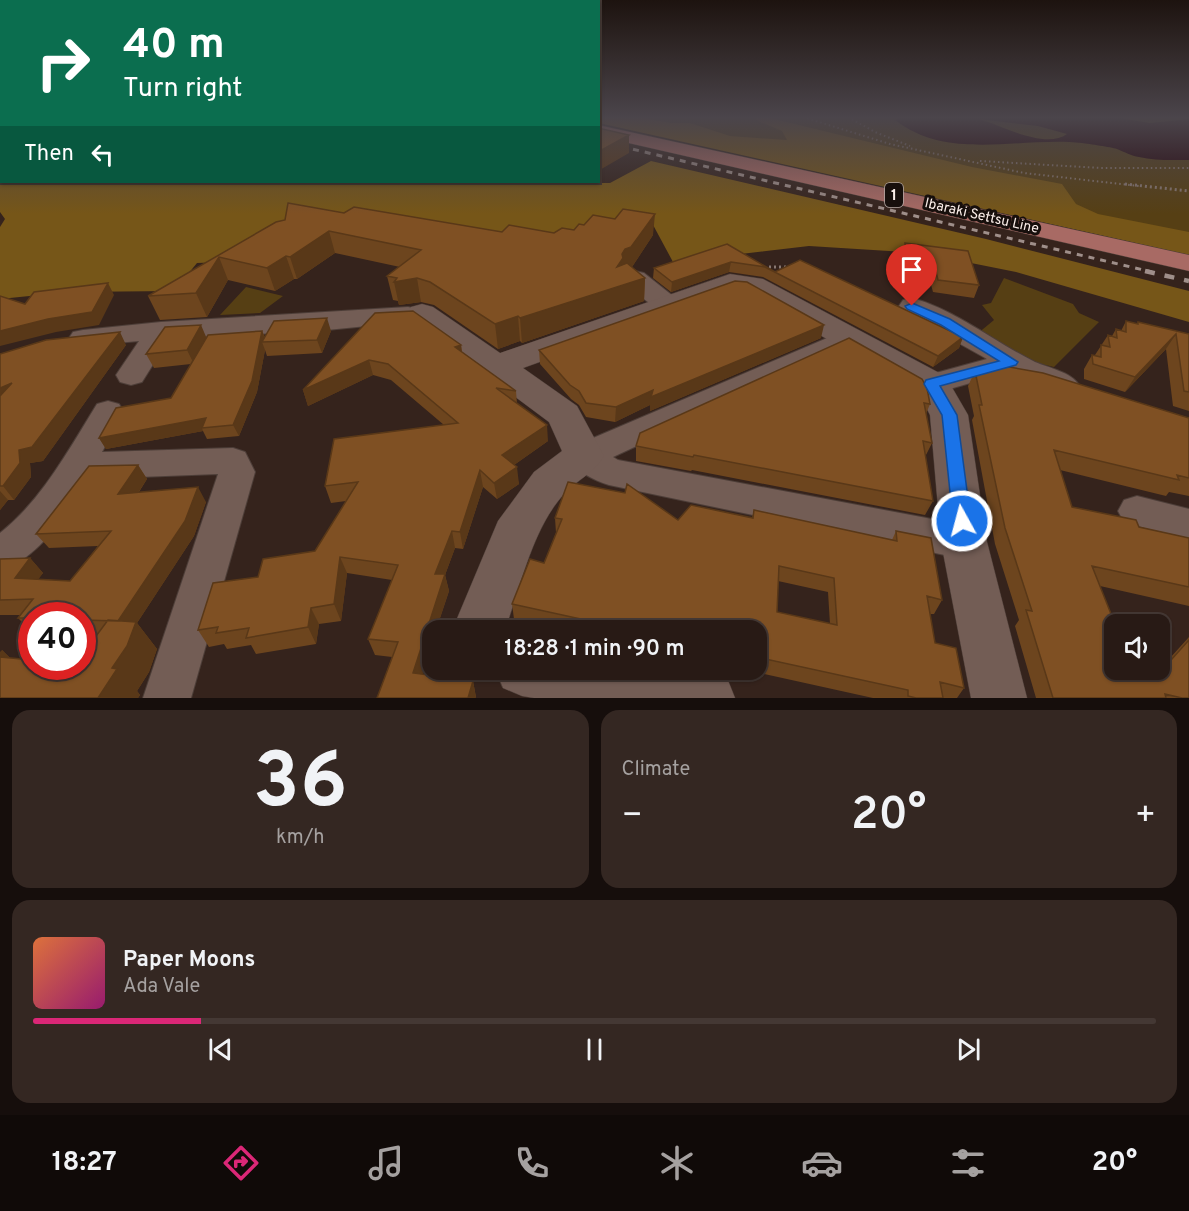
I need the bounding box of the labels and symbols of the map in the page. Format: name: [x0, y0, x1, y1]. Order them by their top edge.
road number: 1: [885, 183, 903, 207]
street label: Ibaraki Settsu Line: [923, 195, 1040, 238]
pin: [886, 244, 937, 306]
position arrow: [930, 489, 994, 553]
speed limit sign: 40: [18, 602, 96, 680]

